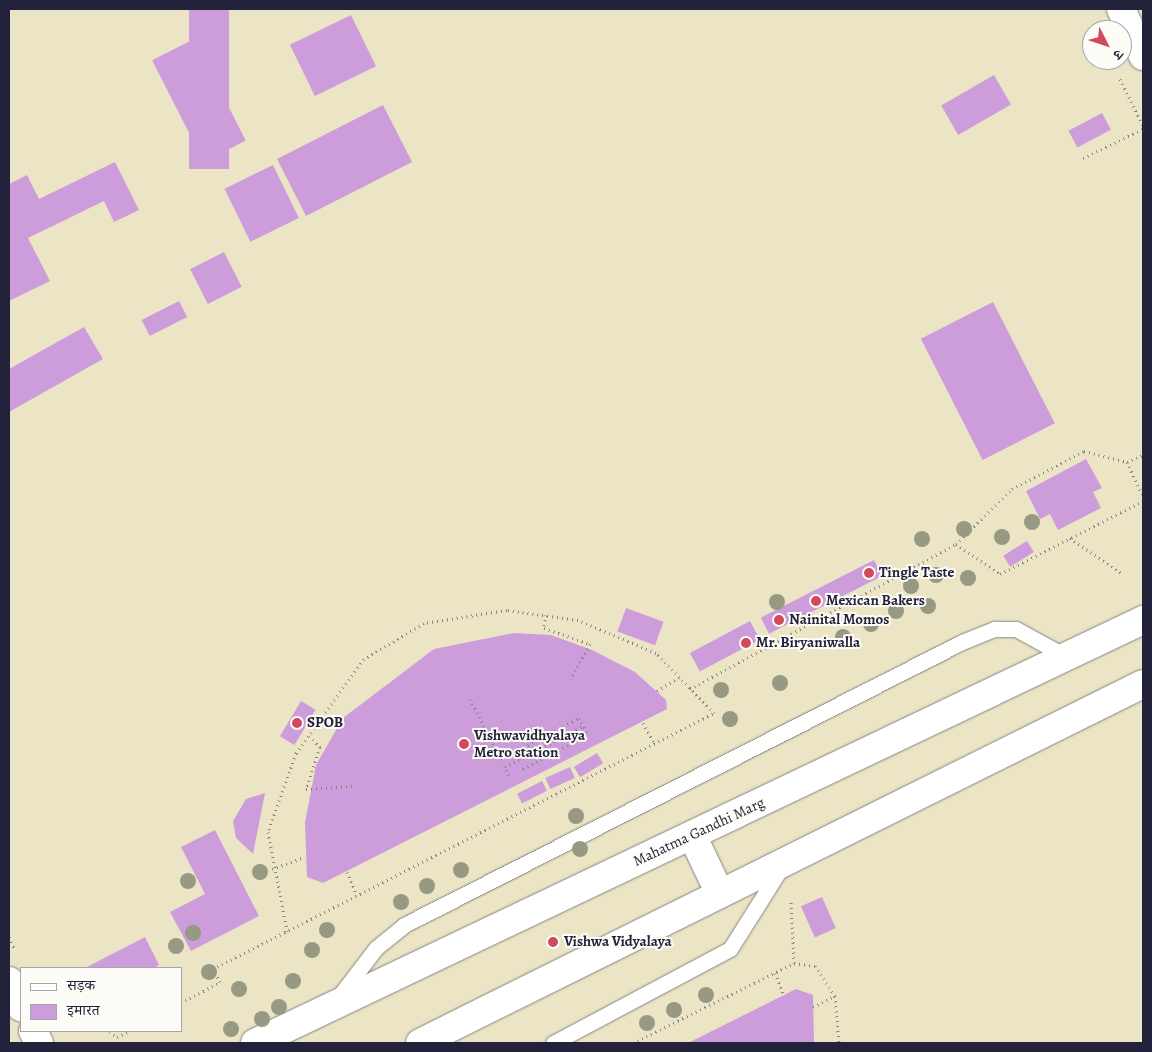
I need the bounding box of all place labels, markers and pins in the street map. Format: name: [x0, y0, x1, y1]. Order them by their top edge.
place label: Tingle Taste: [879, 564, 955, 582]
marker: Tingle Taste: [863, 567, 875, 579]
place label: Mexican Bakers: [826, 592, 925, 610]
marker: Mexican Bakers: [810, 595, 822, 607]
place label: Nainital Momos: [789, 611, 889, 629]
marker: Nainital Momos: [773, 614, 785, 626]
place label: Mr. Biryaniwalla: [756, 634, 861, 652]
marker: Mr. Biryaniwalla: [740, 637, 752, 649]
place label: SPOB: [307, 714, 343, 732]
marker: SPOB: [291, 717, 303, 729]
place label: Vishwavidhyalaya Metro station: [474, 726, 585, 761]
marker: Vishwavidhyalaya Metro station: [458, 738, 470, 750]
place label: Vishwa Vidyalaya: [564, 933, 672, 951]
marker: Vishwa Vidyalaya: [546, 935, 560, 949]

